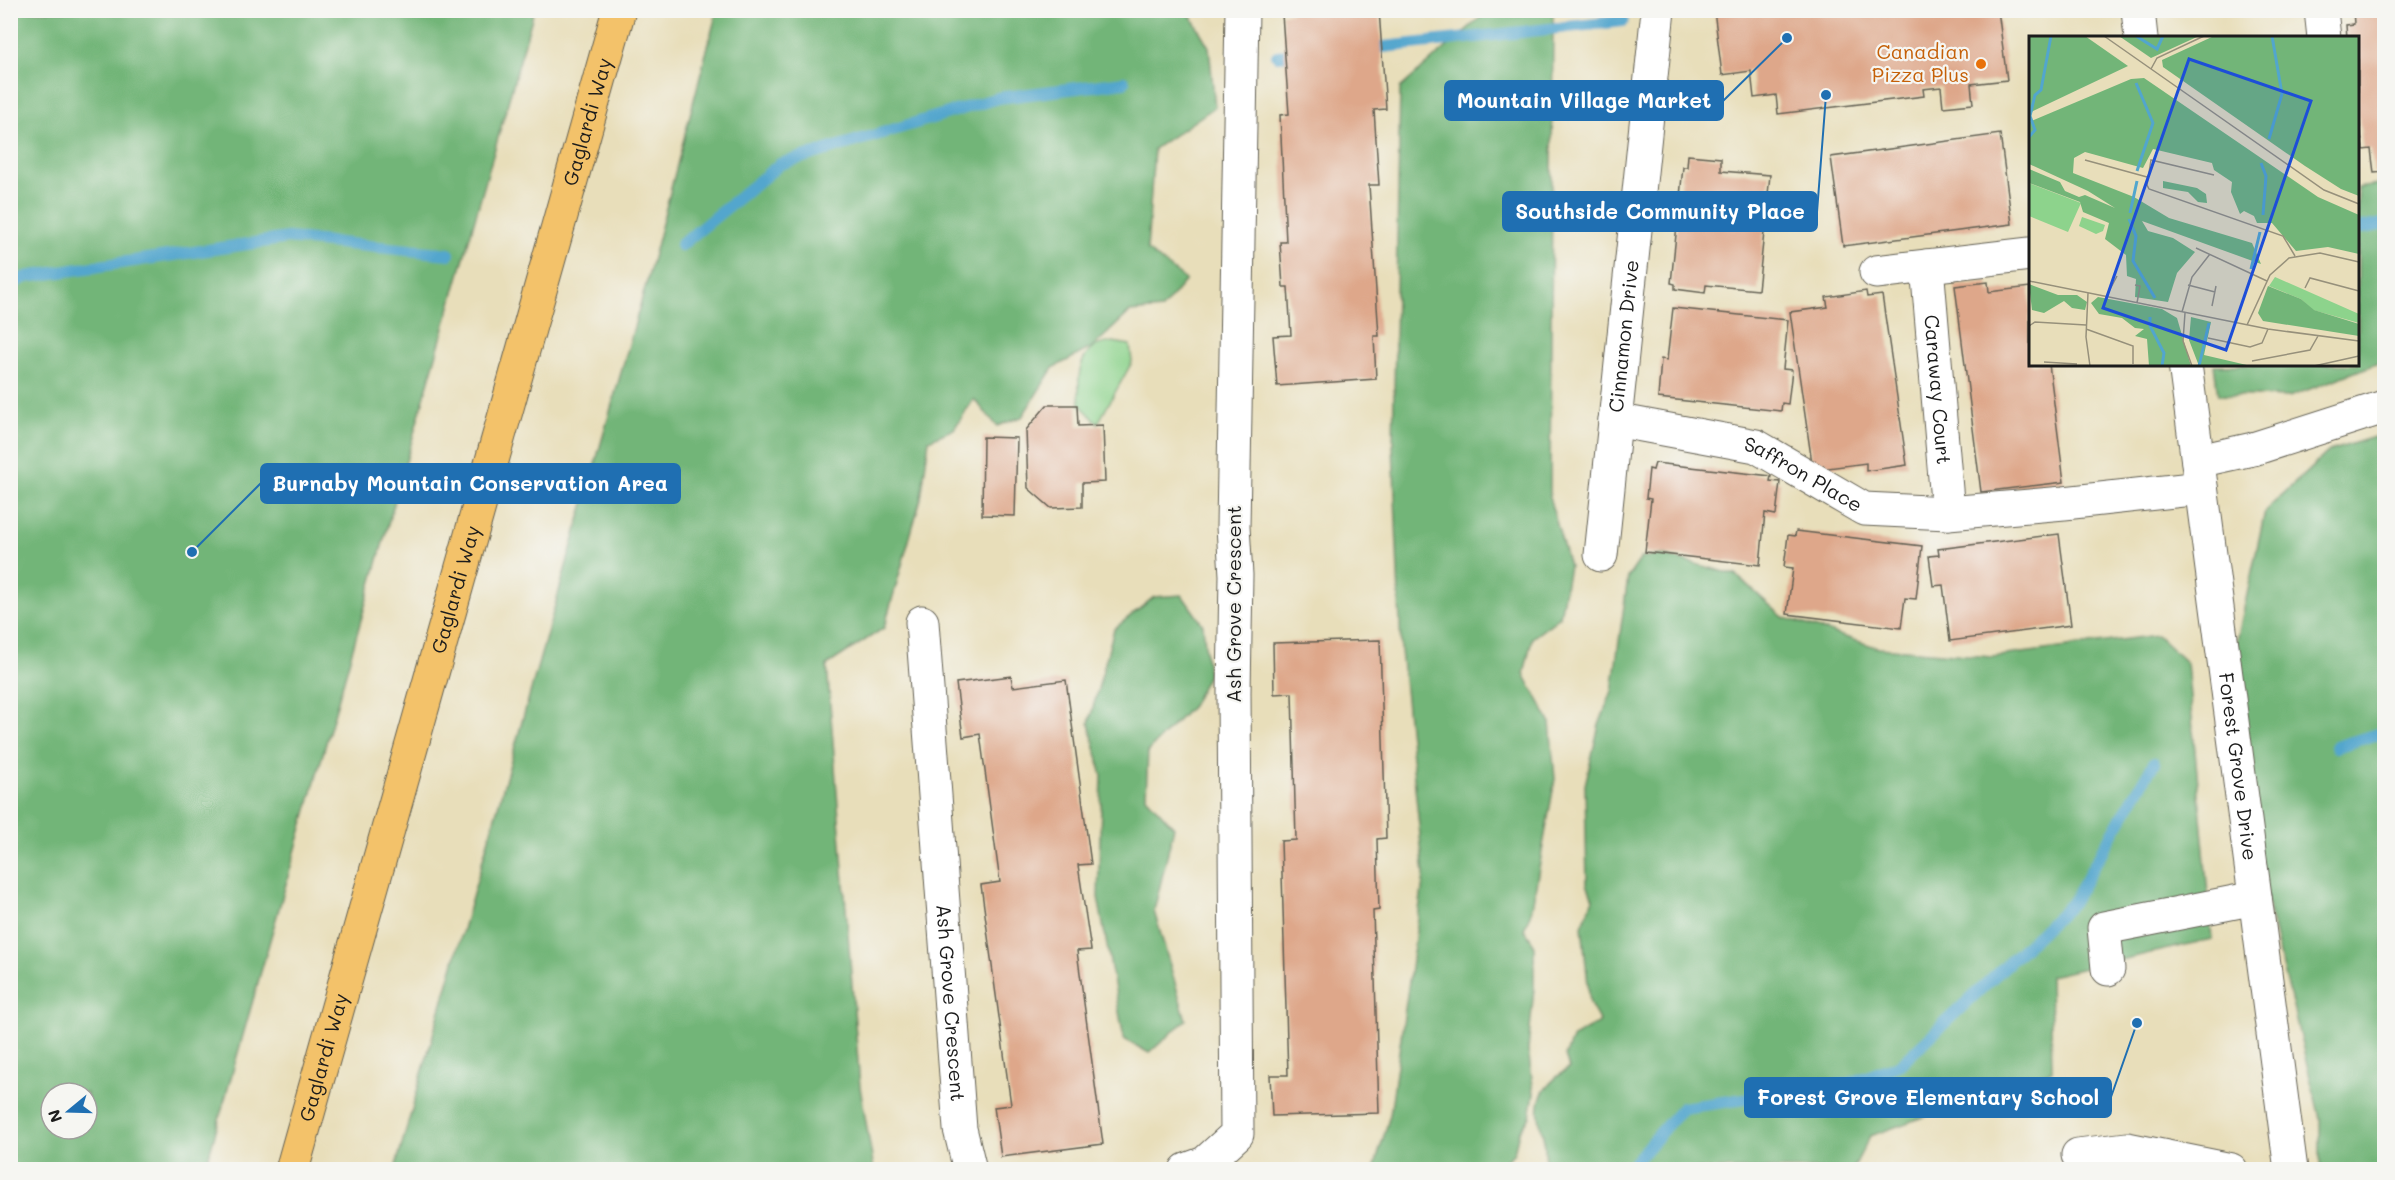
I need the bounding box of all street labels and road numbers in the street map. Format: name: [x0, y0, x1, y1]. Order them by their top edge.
street label: Gaglardi Way: [556, 54, 617, 189]
street label: Cinnamon Drive: [1602, 259, 1644, 414]
street label: Caraway Court: [1919, 314, 1958, 465]
street label: Saffron Place: [1742, 430, 1868, 517]
street label: Ash Grove Crescent: [1220, 505, 1246, 703]
street label: Gaglardi Way: [424, 522, 485, 656]
street label: Forest Grove Drive: [2214, 671, 2264, 862]
street label: Ash Grove Crescent: [931, 903, 972, 1103]
street label: Gaglardi Way: [292, 990, 353, 1124]

